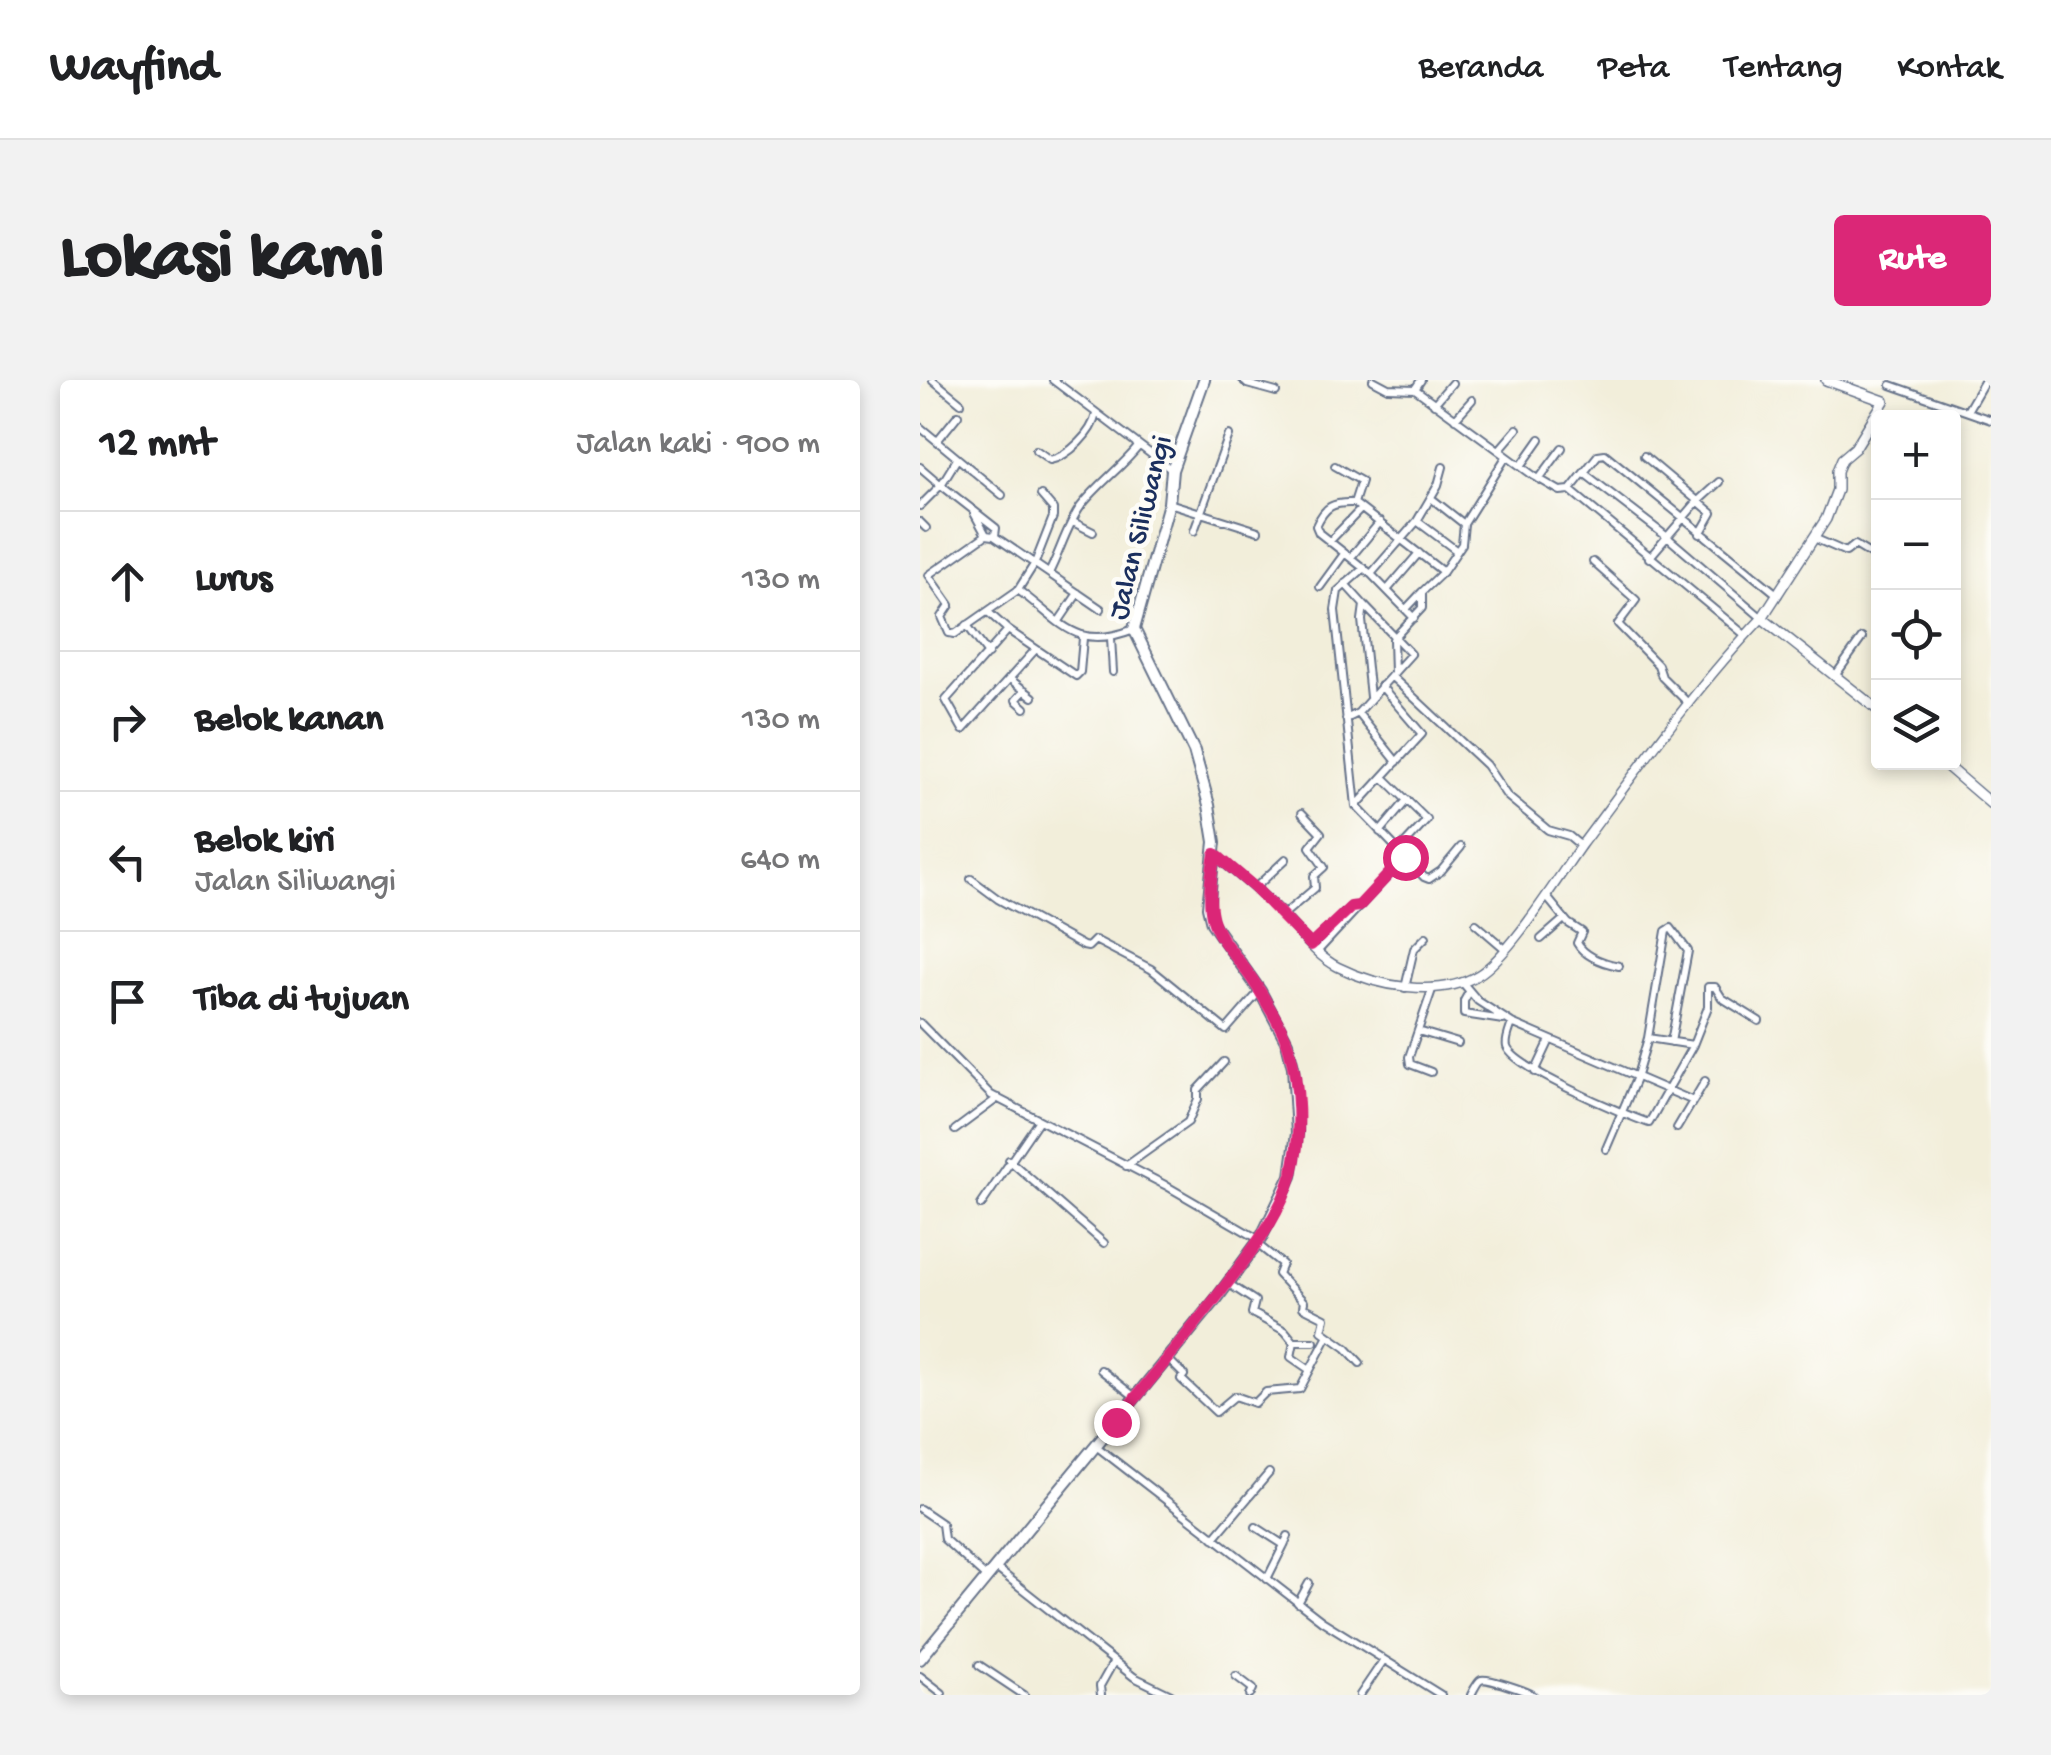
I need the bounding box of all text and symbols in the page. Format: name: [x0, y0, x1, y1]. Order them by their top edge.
text: Wayfind: [50, 41, 217, 98]
text: Beranda: [1419, 49, 1543, 90]
text: Peta: [1598, 49, 1669, 90]
text: Tentang: [1724, 49, 1843, 90]
text: Kontak: [1898, 49, 2001, 90]
button: Rute: [1834, 215, 1991, 306]
text: Lokasi kami: [60, 219, 385, 302]
map controls: [1871, 410, 1961, 770]
button: +: [1871, 410, 1961, 500]
text: 12 mnt: [100, 421, 214, 470]
text: Jalan kaki · 900 m: [577, 426, 820, 464]
street label: Jalan Siliwangi: [1103, 432, 1182, 624]
button: −: [1871, 500, 1961, 590]
icon: ahead: [100, 554, 155, 609]
text: Lurus: [195, 559, 272, 603]
text: 130 m: [742, 562, 820, 600]
button: locate: [1871, 590, 1961, 680]
button: layers: [1871, 680, 1961, 770]
icon: right: [100, 694, 155, 749]
text: Belok kanan: [195, 699, 383, 743]
text: 130 m: [742, 702, 820, 740]
text: Belok kiri: [195, 820, 335, 864]
icon: left: [100, 834, 155, 889]
route start: [1383, 835, 1429, 881]
text: 640 m: [740, 842, 820, 880]
text: Jalan Siliwangi: [195, 864, 396, 902]
icon: arrive: [100, 974, 155, 1029]
text: Tiba di tujuan: [195, 979, 409, 1023]
route end: [1094, 1400, 1140, 1446]

